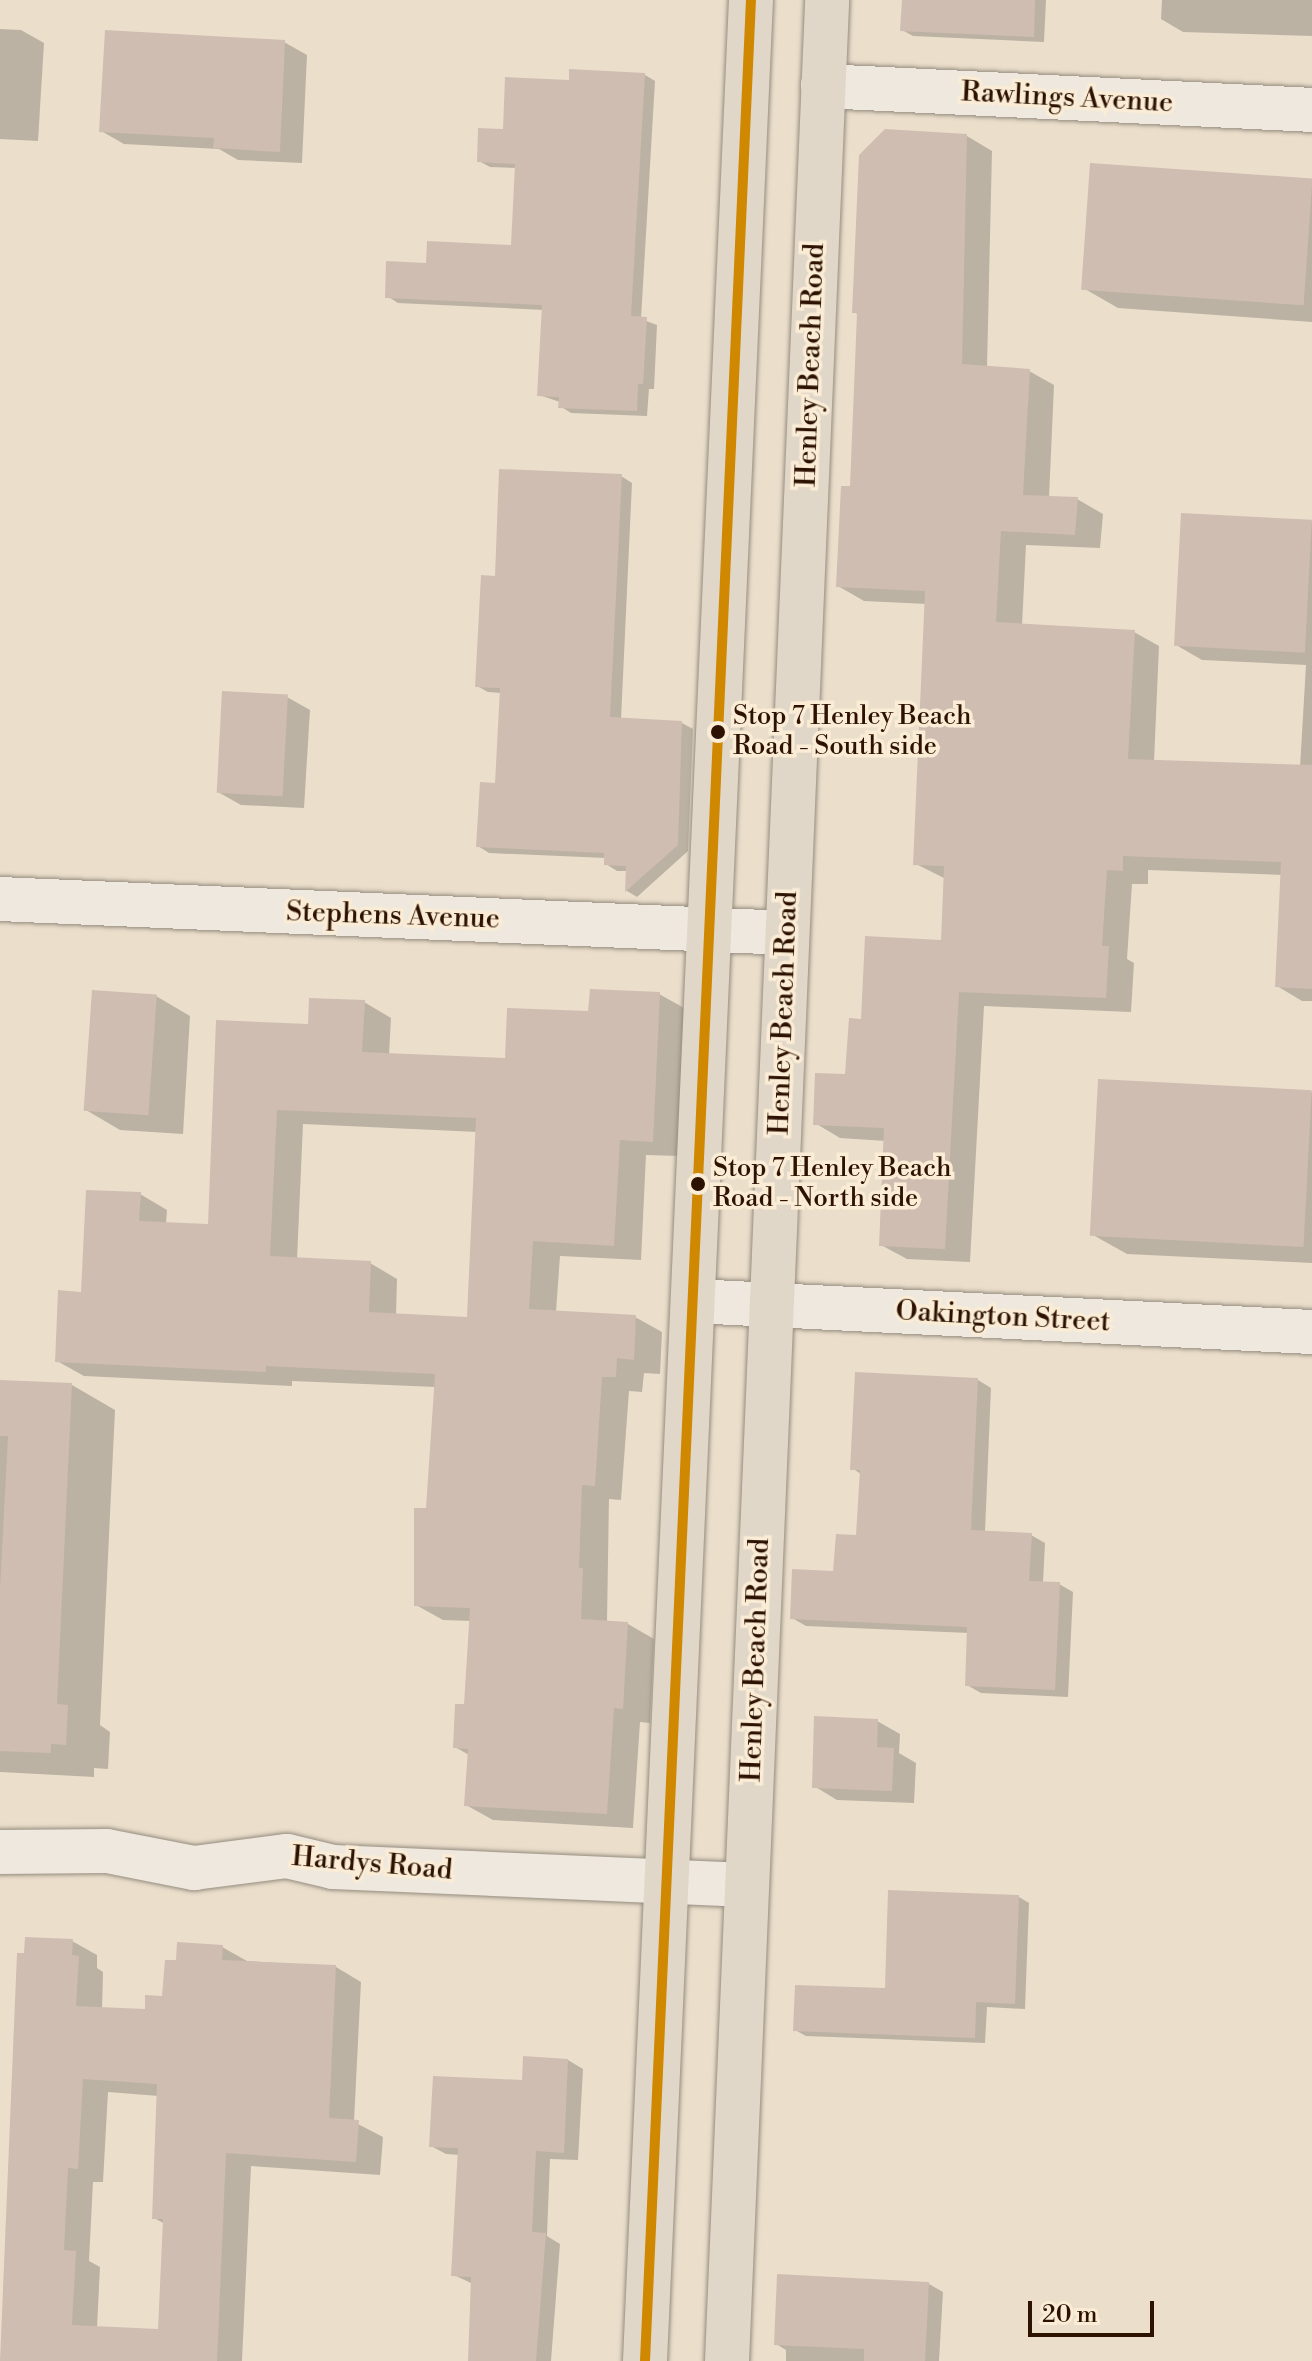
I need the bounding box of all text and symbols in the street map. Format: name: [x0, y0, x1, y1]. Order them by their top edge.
street label: Rawlings Avenue: [960, 76, 1174, 120]
street label: Henley Beach Road: [790, 242, 832, 488]
place label: Stop 7 Henley Beach Road - South side: [733, 701, 971, 762]
marker: Stop 7 Henley Beach Road - South side: [710, 724, 726, 740]
street label: Henley Beach Road: [763, 890, 805, 1136]
street label: Stephens Avenue: [286, 895, 500, 937]
place label: Stop 7 Henley Beach Road - North side: [713, 1153, 951, 1214]
marker: Stop 7 Henley Beach Road - North side: [690, 1176, 706, 1192]
street label: Oakington Street: [895, 1295, 1111, 1339]
street label: Henley Beach Road: [735, 1537, 777, 1783]
street label: Hardys Road: [290, 1840, 454, 1888]
scale bar: [1032, 2285, 1158, 2335]
text: 20 m: [1042, 2300, 1098, 2330]

